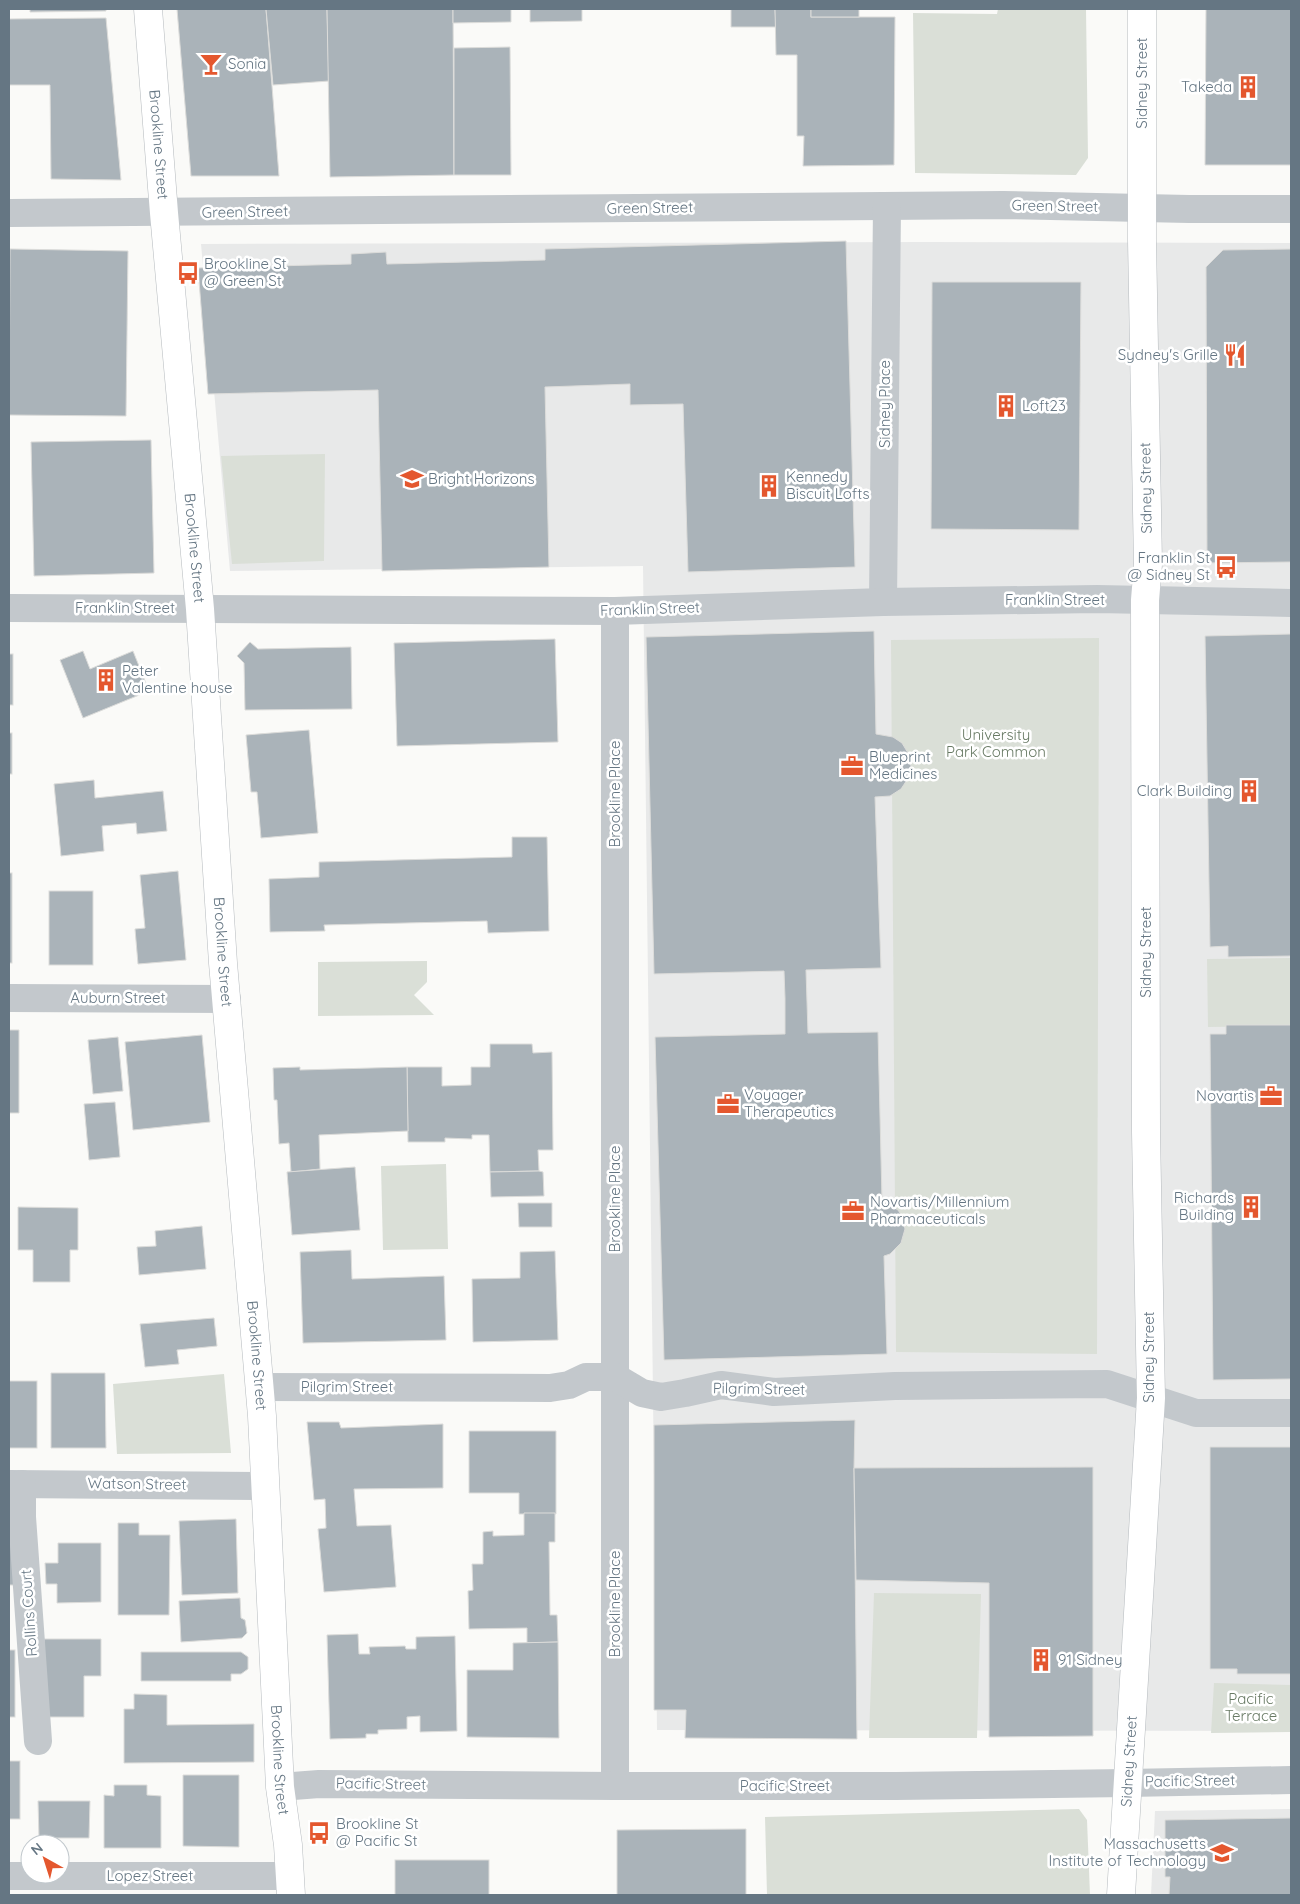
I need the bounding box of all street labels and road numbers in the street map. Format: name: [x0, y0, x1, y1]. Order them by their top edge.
street label: Sidney Street: [1132, 37, 1151, 129]
street label: Brookline Street: [145, 89, 173, 200]
street label: Green Street: [1012, 195, 1098, 216]
street label: Green Street: [607, 197, 693, 218]
street label: Green Street: [202, 201, 288, 222]
street label: Sidney Place: [875, 360, 894, 448]
street label: Sidney Street: [1135, 442, 1156, 534]
street label: Brookline Street: [180, 492, 209, 604]
street label: Franklin Street: [1005, 590, 1105, 609]
street label: Franklin Street: [600, 597, 700, 620]
street label: Franklin Street: [75, 598, 175, 617]
street label: Brookline Place: [605, 741, 624, 847]
street label: Brookline Street: [210, 896, 237, 1008]
street label: Sidney Street: [1136, 906, 1155, 998]
street label: Auburn Street: [70, 988, 166, 1007]
street label: Brookline Place: [605, 1146, 624, 1252]
street label: Brookline Street: [243, 1300, 271, 1411]
street label: Sidney Street: [1139, 1311, 1158, 1403]
street label: Pilgrim Street: [301, 1377, 393, 1396]
street label: Pilgrim Street: [713, 1378, 805, 1399]
street label: Watson Street: [88, 1473, 187, 1494]
street label: Brookline Place: [605, 1551, 624, 1657]
street label: Rollins Court: [16, 1569, 41, 1657]
street label: Brookline Street: [267, 1704, 294, 1816]
street label: Sidney Street: [1116, 1715, 1141, 1807]
street label: Pacific Street: [1145, 1770, 1235, 1791]
street label: Pacific Street: [336, 1773, 426, 1794]
street label: Pacific Street: [740, 1776, 830, 1795]
street label: Lopez Street: [107, 1866, 193, 1885]

